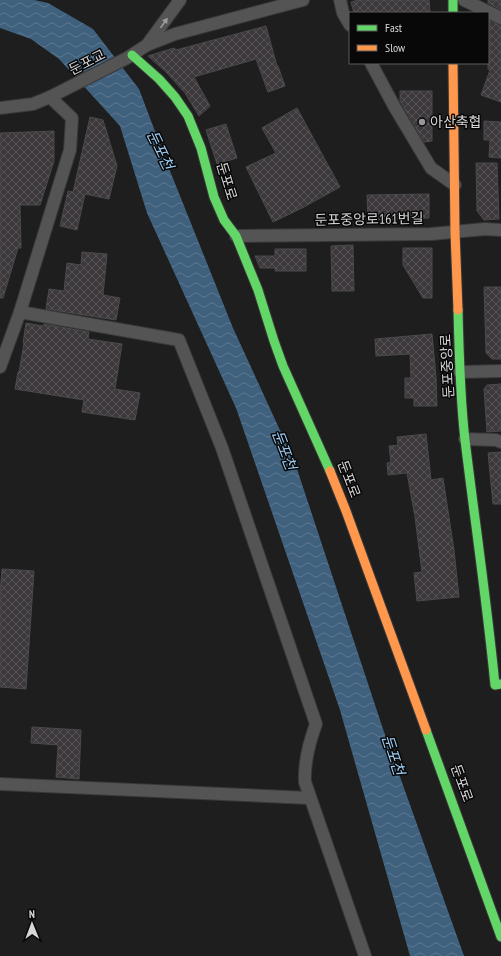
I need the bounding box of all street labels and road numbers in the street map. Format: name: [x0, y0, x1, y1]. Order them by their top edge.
street label: 둔포교: [66, 45, 108, 79]
street label: 둔포로: [213, 160, 241, 202]
street label: 둔포중앙로161번길: [314, 209, 424, 229]
street label: 둔포중앙로: [436, 333, 458, 399]
street label: 둔포로: [334, 458, 364, 500]
street label: 둔포로: [447, 762, 477, 804]

